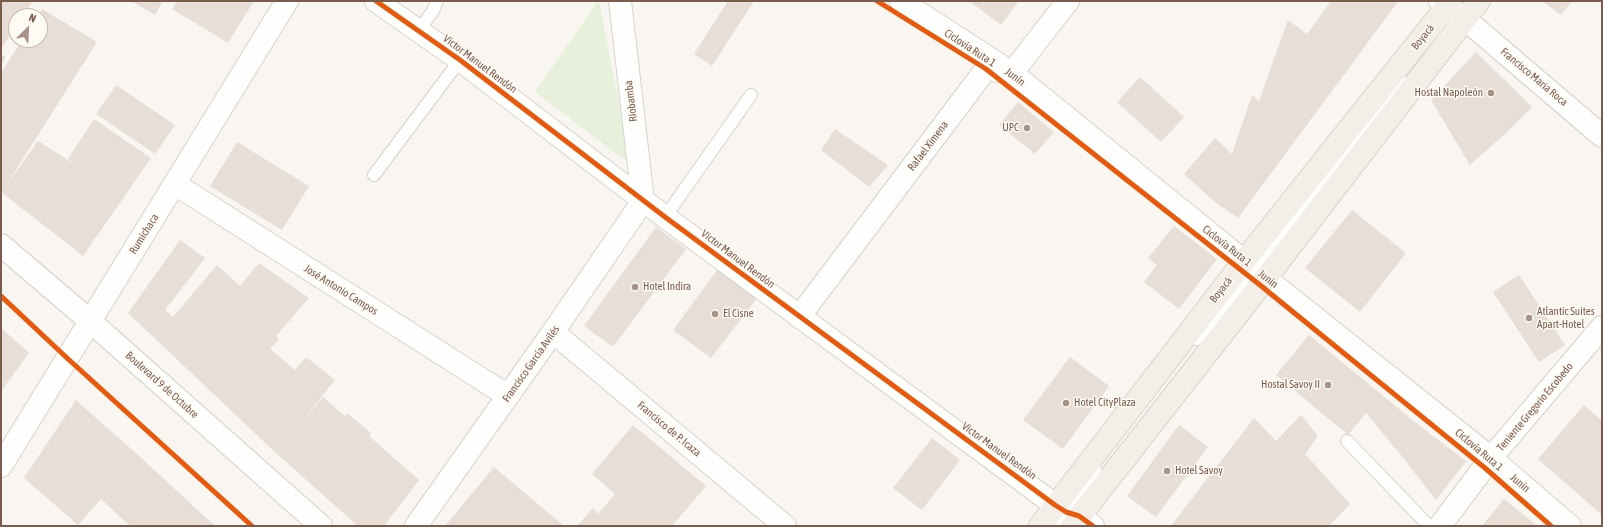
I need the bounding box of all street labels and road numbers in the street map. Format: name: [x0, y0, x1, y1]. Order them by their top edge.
street label: Boyacá: [1409, 22, 1437, 52]
street label: Ciclovía Ruta 1: [942, 26, 998, 70]
street label: Victor Manuel Rendón: [440, 32, 520, 96]
street label: Francisco Maria Roca: [1498, 45, 1570, 109]
street label: Junín: [1002, 65, 1028, 89]
street label: Riobamba: [622, 79, 640, 123]
street label: Rafael Ximena: [905, 118, 951, 174]
street label: Rumichaca: [126, 211, 162, 257]
street label: Ciclovía Ruta 1: [1200, 223, 1254, 269]
street label: Victor Manuel Rendón: [698, 227, 778, 291]
street label: José Antonio Campos: [302, 262, 380, 318]
street label: Junín: [1255, 267, 1281, 291]
street label: Boyacá: [1207, 275, 1235, 305]
street label: Francisco García Avilés: [500, 323, 562, 405]
street label: Boulevard 9 de Octubre: [123, 349, 201, 421]
street label: Teniente Gregorio Escobedo: [1494, 360, 1576, 454]
street label: Francisco de P. Icaza: [634, 398, 704, 460]
street label: Victor Manuel Rendón: [959, 419, 1039, 483]
street label: Ciclovía Ruta 1: [1452, 426, 1506, 474]
street label: Junín: [1507, 471, 1533, 495]

